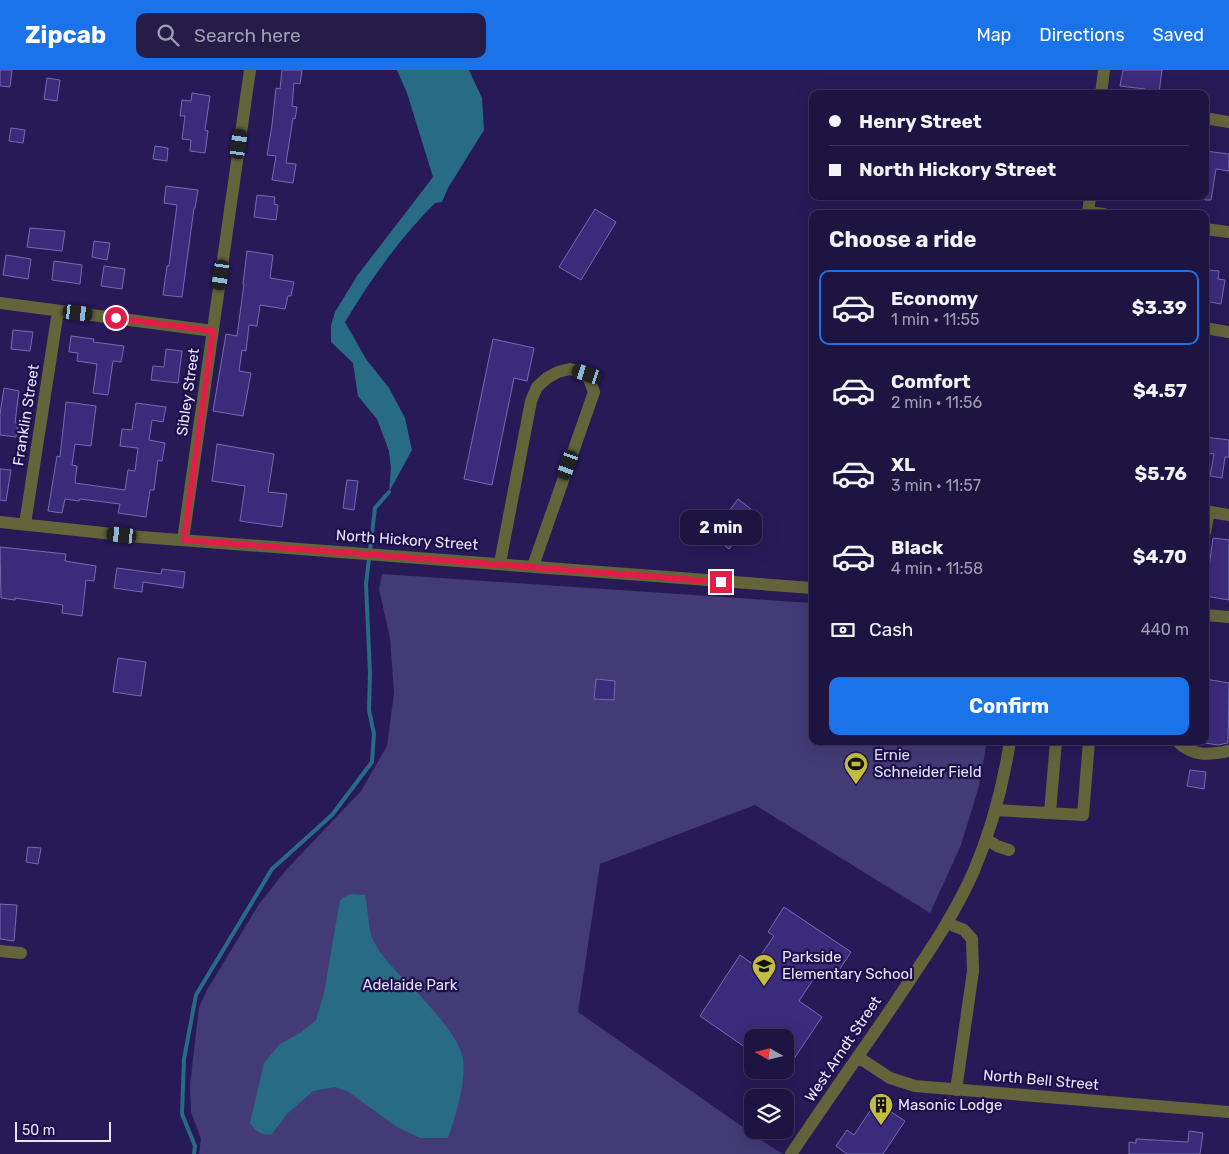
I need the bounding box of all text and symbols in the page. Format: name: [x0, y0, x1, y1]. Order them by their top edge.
search box: [136, 13, 486, 58]
text: Zipcab: [25, 21, 106, 49]
icon: search: [154, 21, 182, 49]
text: Search here: [194, 24, 301, 47]
text: Map: [976, 24, 1011, 46]
text: Directions: [1039, 24, 1125, 46]
text: Saved: [1153, 24, 1204, 46]
text: Henry Street: [859, 110, 982, 133]
car: [229, 128, 248, 160]
text: North Hickory Street: [859, 158, 1056, 181]
text: Choose a ride: [829, 226, 976, 253]
car: [211, 259, 230, 291]
icon: car: [831, 285, 876, 330]
text: Economy: [891, 287, 978, 310]
text: $3.39: [1132, 296, 1187, 319]
car: [62, 304, 93, 322]
route start: [105, 307, 127, 329]
text: 1 min · 11:55: [891, 310, 979, 329]
street label: Sibley Street: [173, 347, 203, 437]
car: [570, 362, 603, 386]
street label: Franklin Street: [9, 363, 43, 467]
icon: car: [831, 368, 876, 413]
text: Comfort: [891, 370, 971, 393]
text: $4.57: [1133, 379, 1187, 402]
text: 2 min · 11:56: [891, 393, 982, 412]
car: [555, 448, 580, 482]
icon: car: [831, 451, 876, 496]
text: XL: [891, 453, 915, 476]
text: $5.76: [1135, 462, 1187, 485]
text: 3 min · 11:57: [891, 476, 981, 495]
callout: 2 min: [680, 510, 762, 544]
text: 2 min: [699, 518, 743, 537]
car: [106, 526, 137, 544]
street label: North Hickory Street: [335, 526, 479, 554]
icon: car: [831, 534, 876, 579]
text: Black: [891, 536, 943, 559]
text: $4.70: [1133, 545, 1187, 568]
text: 4 min · 11:58: [891, 559, 983, 578]
route end: [710, 571, 732, 593]
icon: cash: [829, 616, 857, 644]
text: Cash: [869, 618, 913, 641]
text: 440 m: [1141, 620, 1189, 639]
button: Confirm: [829, 677, 1189, 735]
place label: Ernie Schneider Field: [874, 746, 982, 781]
sports icon: Ernie Schneider Field: [843, 751, 869, 785]
place label: Parkside Elementary School: [782, 948, 913, 983]
school or university icon: Parkside Elementary School: [751, 953, 777, 987]
park label: Adelaide Park: [362, 976, 458, 994]
street label: West Arndt Street: [801, 993, 885, 1105]
north arrow: [744, 1029, 794, 1079]
map controls: [744, 1029, 794, 1139]
street label: North Bell Street: [982, 1066, 1100, 1094]
button: layers: [744, 1089, 794, 1139]
building icon: Masonic Lodge: [868, 1092, 894, 1126]
place label: Masonic Lodge: [898, 1096, 1002, 1114]
scale bar: [15, 1119, 111, 1142]
text: 50 m: [22, 1122, 55, 1139]

